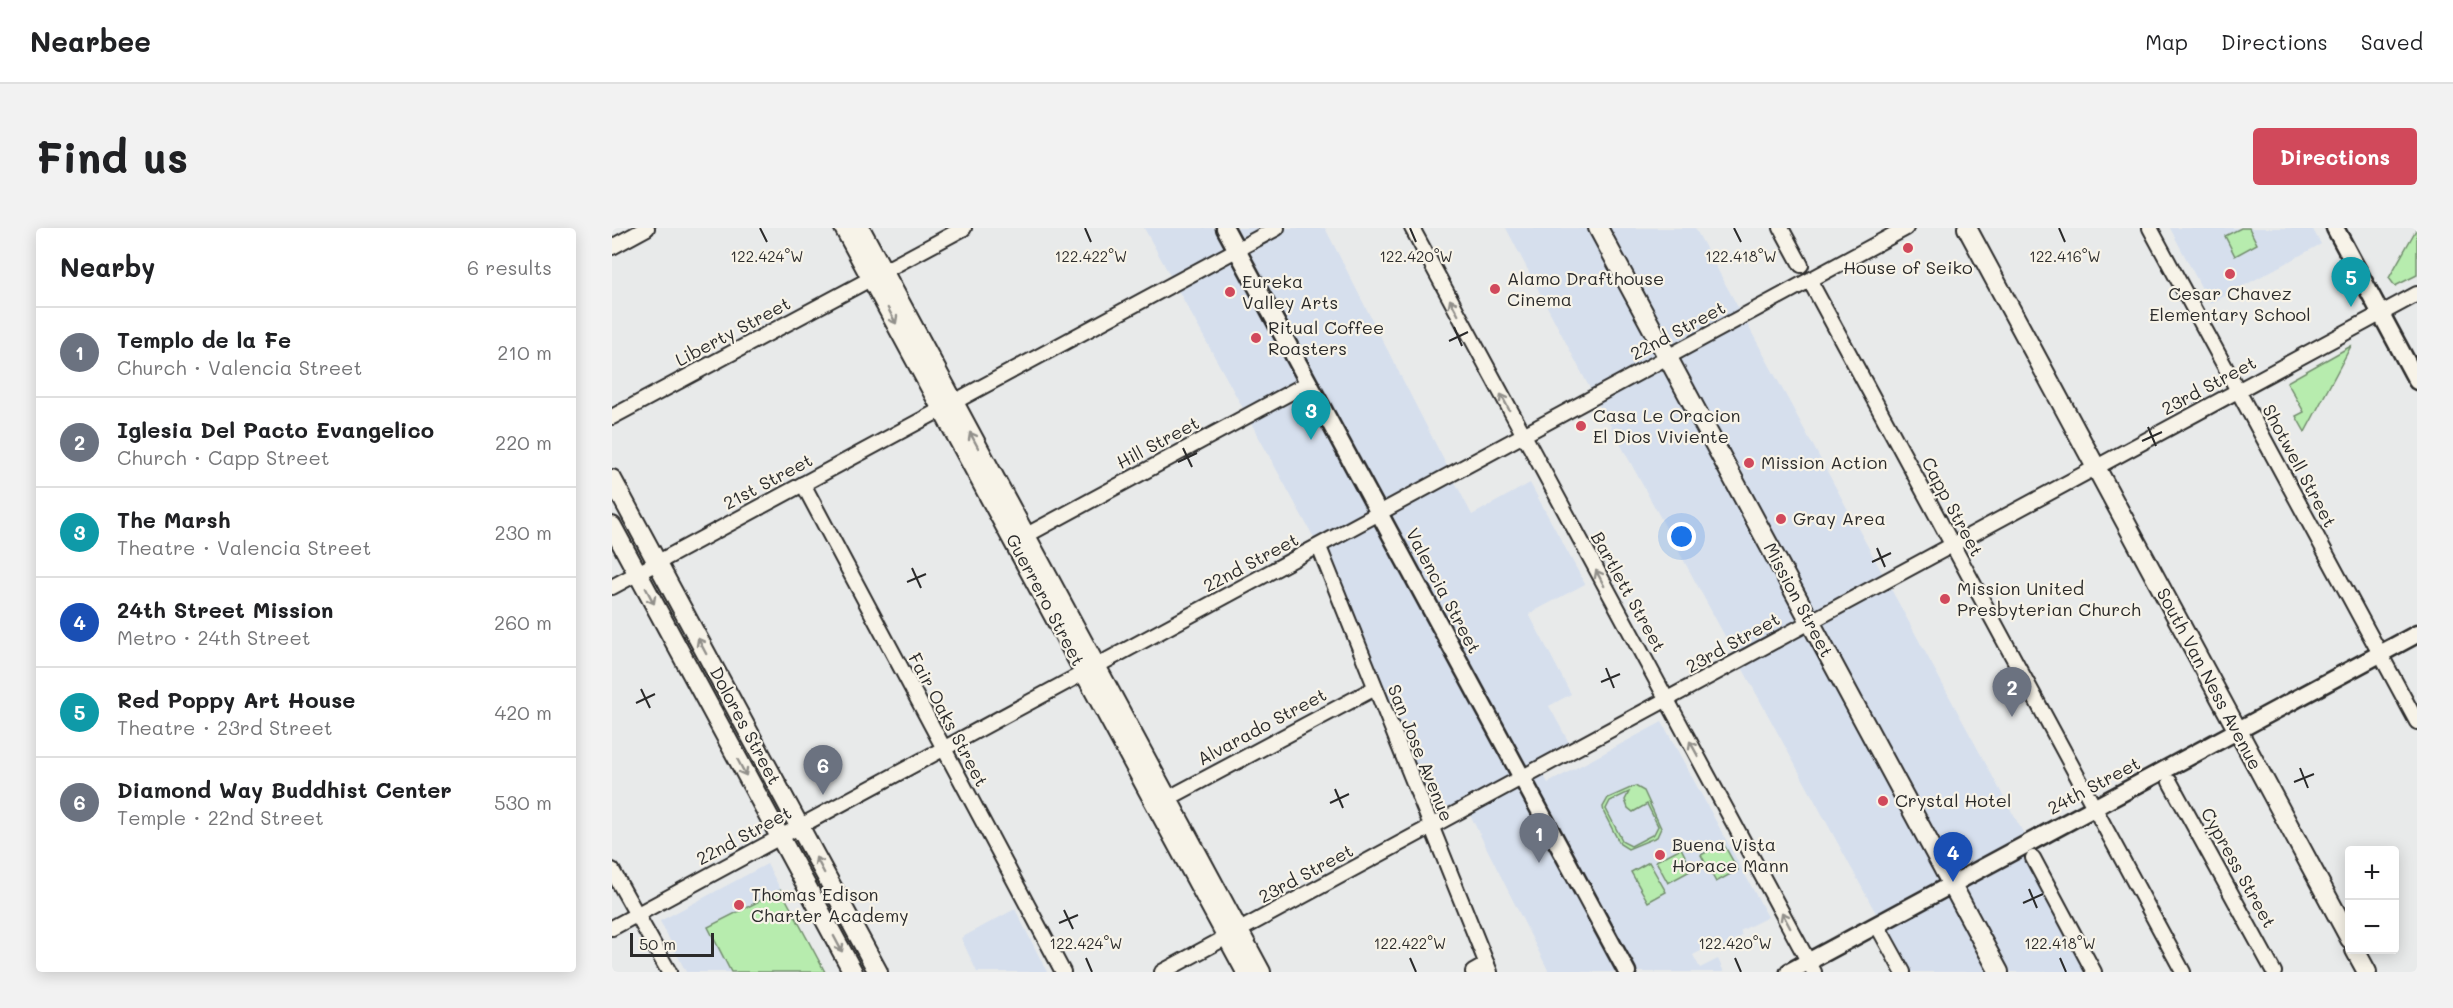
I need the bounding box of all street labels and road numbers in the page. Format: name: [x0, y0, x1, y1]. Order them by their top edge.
street label: Liberty Street: [671, 291, 794, 372]
street label: 22nd Street: [1626, 295, 1729, 365]
street label: 23rd Street: [2157, 350, 2260, 420]
street label: Shotwell Street: [2257, 400, 2342, 531]
street label: Hill Street: [1112, 410, 1203, 474]
street label: 21st Street: [719, 448, 816, 515]
street label: Capp Street: [1917, 453, 1989, 560]
street label: Valencia Street: [1401, 524, 1487, 657]
street label: 22nd Street: [1199, 527, 1302, 597]
street label: Bartlett Street: [1586, 527, 1672, 656]
street label: Guerrero Street: [1001, 529, 1091, 670]
street label: Mission Street: [1759, 538, 1839, 661]
street label: South Van Ness Avenue: [2152, 583, 2268, 774]
street label: 23rd Street: [1681, 606, 1784, 678]
street label: Fair Oaks Street: [903, 648, 994, 791]
street label: Dolores Street: [705, 662, 787, 789]
street label: San Jose Avenue: [1383, 681, 1459, 825]
street label: Alvarado Street: [1193, 682, 1330, 770]
street label: 24th Street: [2043, 751, 2144, 820]
street label: 22nd Street: [692, 800, 795, 870]
street label: Cypress Street: [2196, 803, 2282, 932]
street label: 23rd Street: [1254, 838, 1357, 908]

